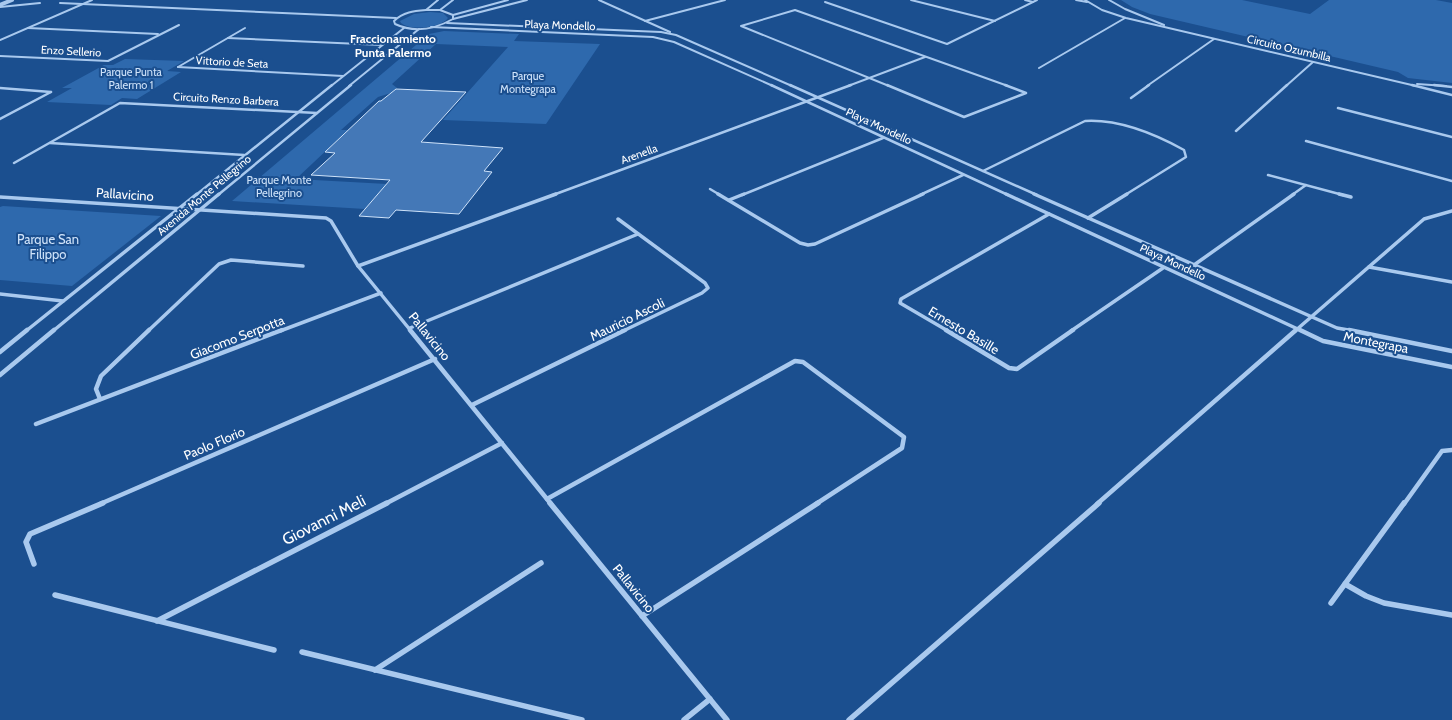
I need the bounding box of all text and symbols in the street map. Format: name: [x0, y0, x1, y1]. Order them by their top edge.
street label: Playa Mondello: [524, 17, 596, 33]
district label: Fraccionamiento Punta Palermo: [350, 31, 436, 60]
street label: Circuito Ozumbilla: [1246, 32, 1333, 65]
street label: Enzo Sellerio: [40, 42, 102, 60]
street label: Vittorio de Seta: [195, 53, 269, 71]
park label: Parque Punta Palermo 1: [100, 65, 163, 92]
park label: Parque Montegrapa: [500, 69, 557, 96]
street label: Circuito Renzo Barbera: [173, 89, 280, 109]
street label: Playa Mondello: [844, 105, 914, 147]
street label: Arenella: [619, 141, 660, 167]
street label: Avenida Monte Pellegrino: [154, 152, 254, 238]
park label: Parque Monte Pellegrino: [247, 173, 312, 200]
street label: Pallavicino: [96, 184, 154, 204]
park label: Parque San Filippo: [17, 231, 79, 262]
street label: Playa Mondello: [1138, 241, 1208, 283]
street label: Mauricio Ascoli: [587, 294, 667, 344]
street label: Ernesto Basille: [926, 303, 1003, 358]
street label: Pallavicino: [406, 308, 454, 364]
street label: Giacomo Serpotta: [188, 311, 287, 362]
street label: Montegrapa: [1342, 328, 1411, 356]
street label: Paolo Florio: [181, 423, 247, 463]
street label: Giovanni Meli: [279, 491, 369, 549]
street label: Pallavicino: [610, 560, 658, 616]

